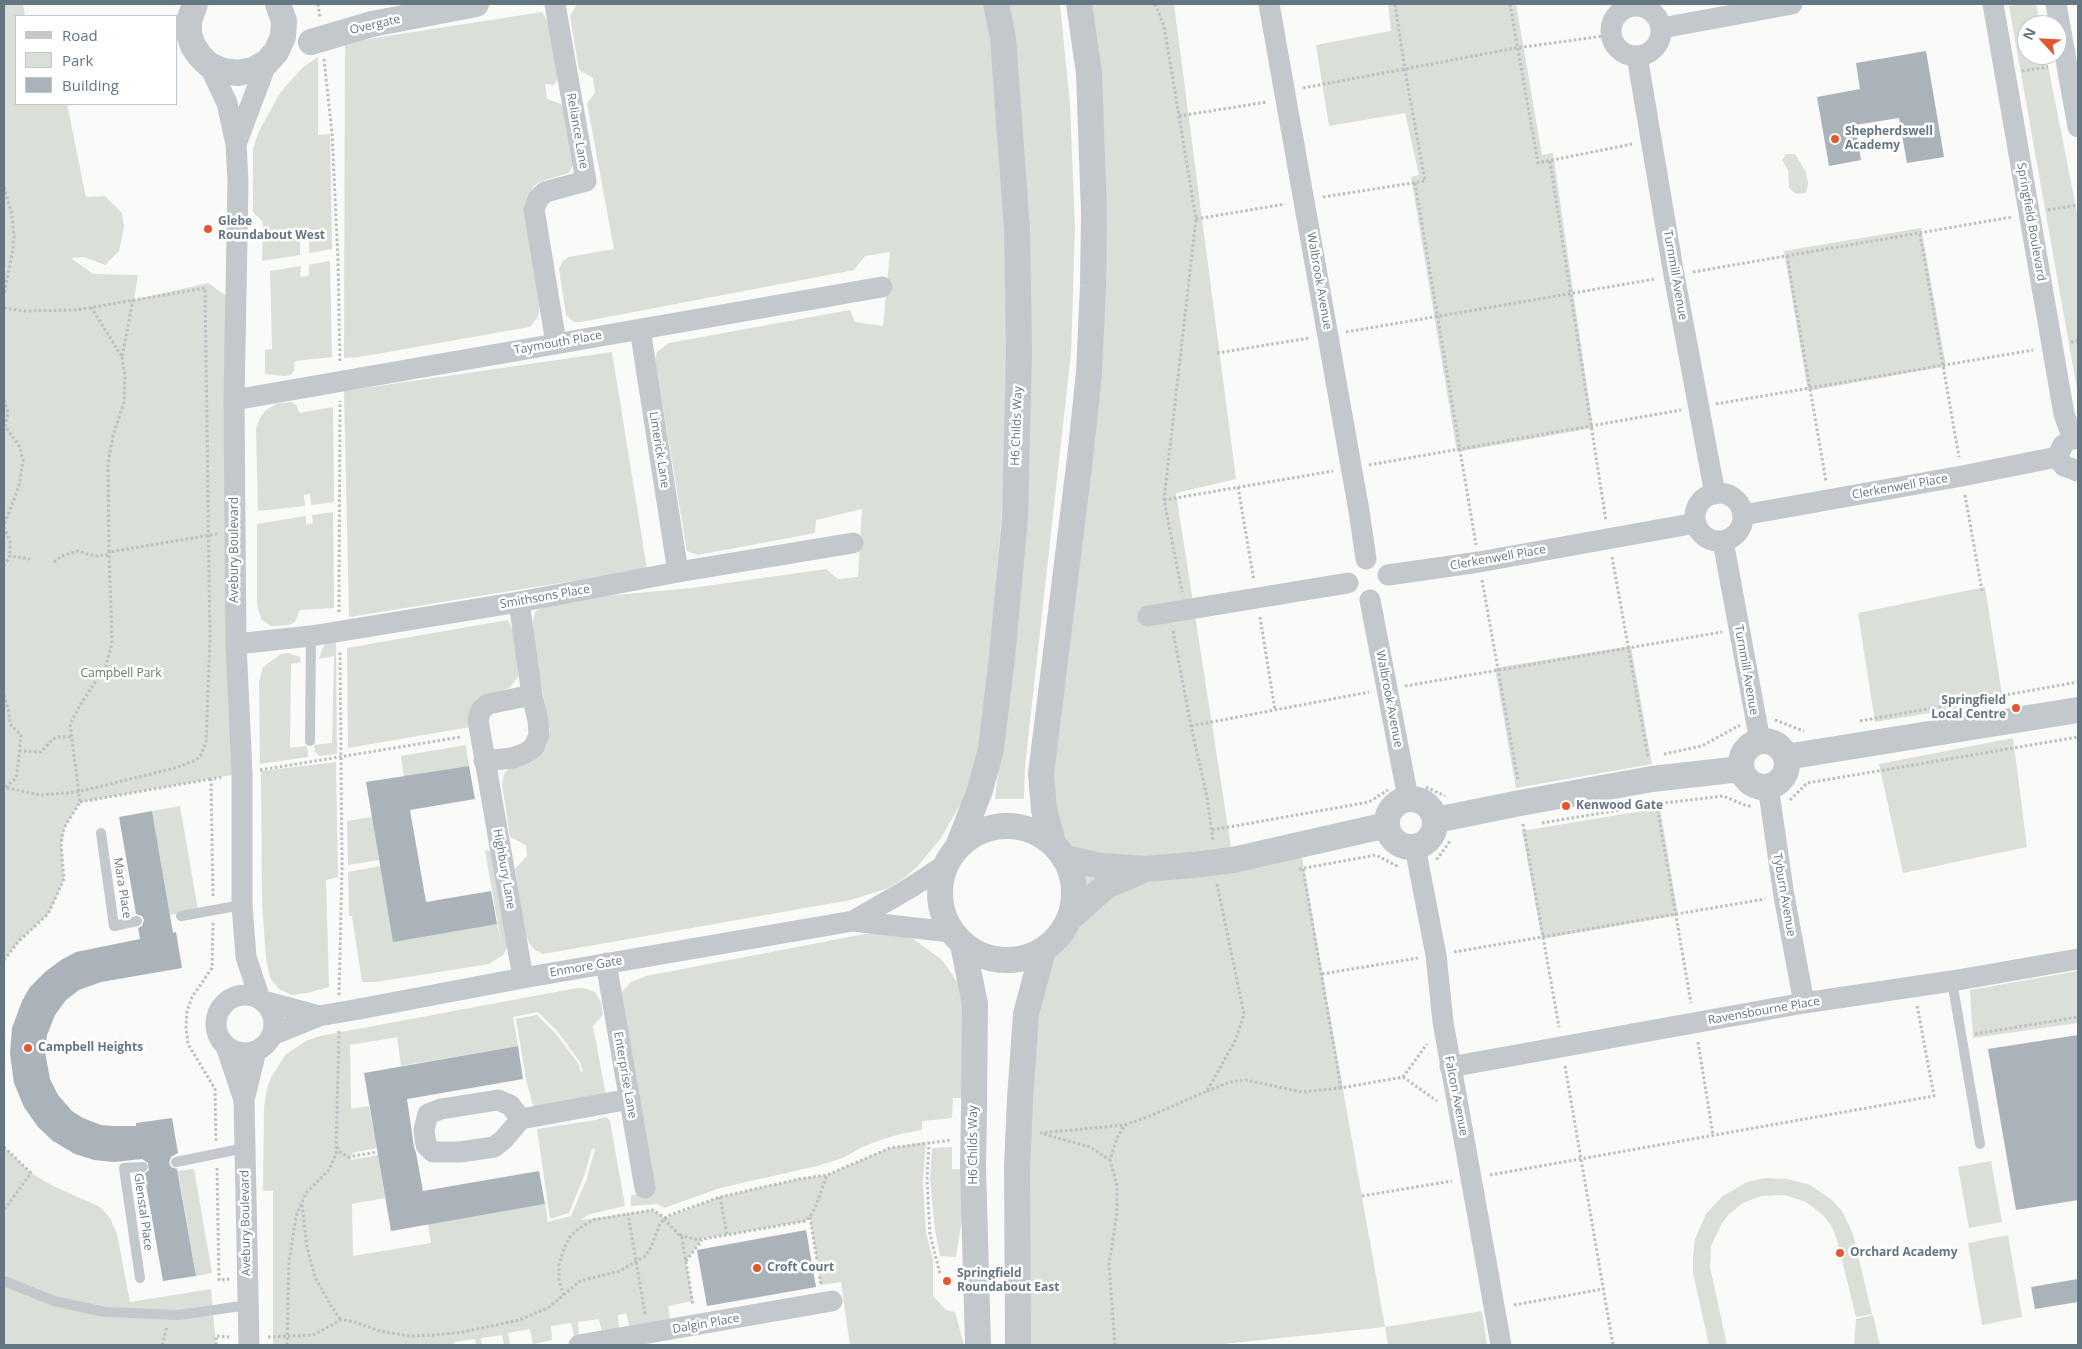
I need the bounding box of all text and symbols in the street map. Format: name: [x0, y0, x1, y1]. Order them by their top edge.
street label: Overgate: [348, 12, 402, 38]
legend: [15, 15, 178, 105]
north arrow: [2017, 15, 2067, 65]
text: Road: [62, 25, 98, 45]
text: N: [2018, 25, 2040, 43]
text: Park: [62, 50, 93, 70]
text: Building: [62, 75, 119, 95]
street label: Reliance Lane: [563, 92, 591, 170]
place label: Shepherdswell Academy: [1845, 125, 1933, 153]
marker: Shepherdswell Academy: [1829, 133, 1841, 145]
street label: Springfield Boulevard: [2013, 162, 2049, 282]
place label: Glebe Roundabout West: [218, 215, 325, 243]
marker: Glebe Roundabout West: [202, 223, 214, 235]
street label: Turnmill Avenue: [1660, 229, 1690, 321]
street label: Walbrook Avenue: [1303, 231, 1335, 331]
street label: Taymouth Place: [513, 328, 603, 358]
street label: H6 Childs Way: [1008, 386, 1026, 466]
street label: Limerick Lane: [646, 411, 672, 489]
street label: Clerkenwell Place: [1851, 471, 1949, 503]
street label: Avebury Boulevard: [228, 497, 242, 603]
street label: Clerkenwell Place: [1449, 542, 1547, 574]
street label: Smithsons Place: [499, 582, 591, 612]
street label: Turnmill Avenue: [1731, 624, 1761, 716]
street label: Walbrook Avenue: [1373, 649, 1405, 749]
park label: Campbell Park: [80, 667, 162, 681]
place label: Springfield Local Centre: [1931, 694, 2006, 722]
marker: Springfield Local Centre: [2010, 702, 2022, 714]
place label: Kenwood Gate: [1576, 799, 1663, 813]
marker: Kenwood Gate: [1560, 800, 1572, 812]
street label: Highbury Lane: [490, 828, 518, 910]
street label: Tyburn Avenue: [1770, 852, 1798, 938]
street label: Mara Place: [110, 856, 134, 920]
street label: Enmore Gate: [549, 954, 623, 980]
street label: Ravensbourne Place: [1707, 994, 1821, 1028]
street label: Enterprise Lane: [610, 1031, 640, 1119]
place label: Campbell Heights: [38, 1041, 143, 1055]
marker: Campbell Heights: [22, 1042, 34, 1054]
street label: Falcon Avenue: [1441, 1055, 1471, 1137]
street label: H6 Childs Way: [967, 1105, 981, 1185]
street label: Avebury Boulevard: [238, 1170, 254, 1276]
street label: Glenstal Place: [130, 1172, 156, 1252]
place label: Orchard Academy: [1850, 1246, 1957, 1260]
marker: Orchard Academy: [1834, 1247, 1846, 1259]
place label: Croft Court: [767, 1261, 834, 1275]
marker: Croft Court: [751, 1262, 763, 1274]
place label: Springfield Roundabout East: [957, 1267, 1059, 1295]
marker: Springfield Roundabout East: [941, 1275, 953, 1287]
street label: Dalgin Place: [671, 1311, 741, 1337]

